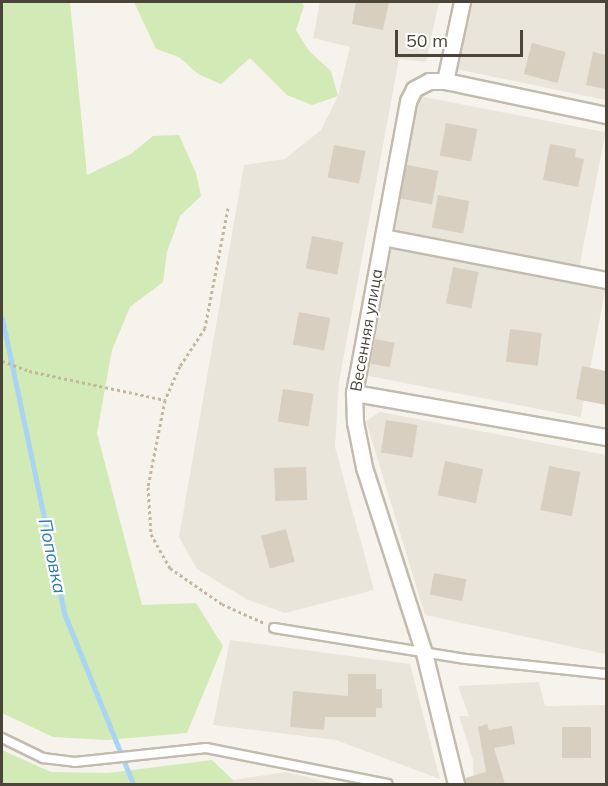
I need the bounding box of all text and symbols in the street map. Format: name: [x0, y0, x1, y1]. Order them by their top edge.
scale bar: [398, 18, 526, 56]
text: 50 m: [406, 29, 448, 52]
street label: Весенняя улица: [346, 267, 386, 393]
water label: Поповка: [34, 517, 70, 595]

